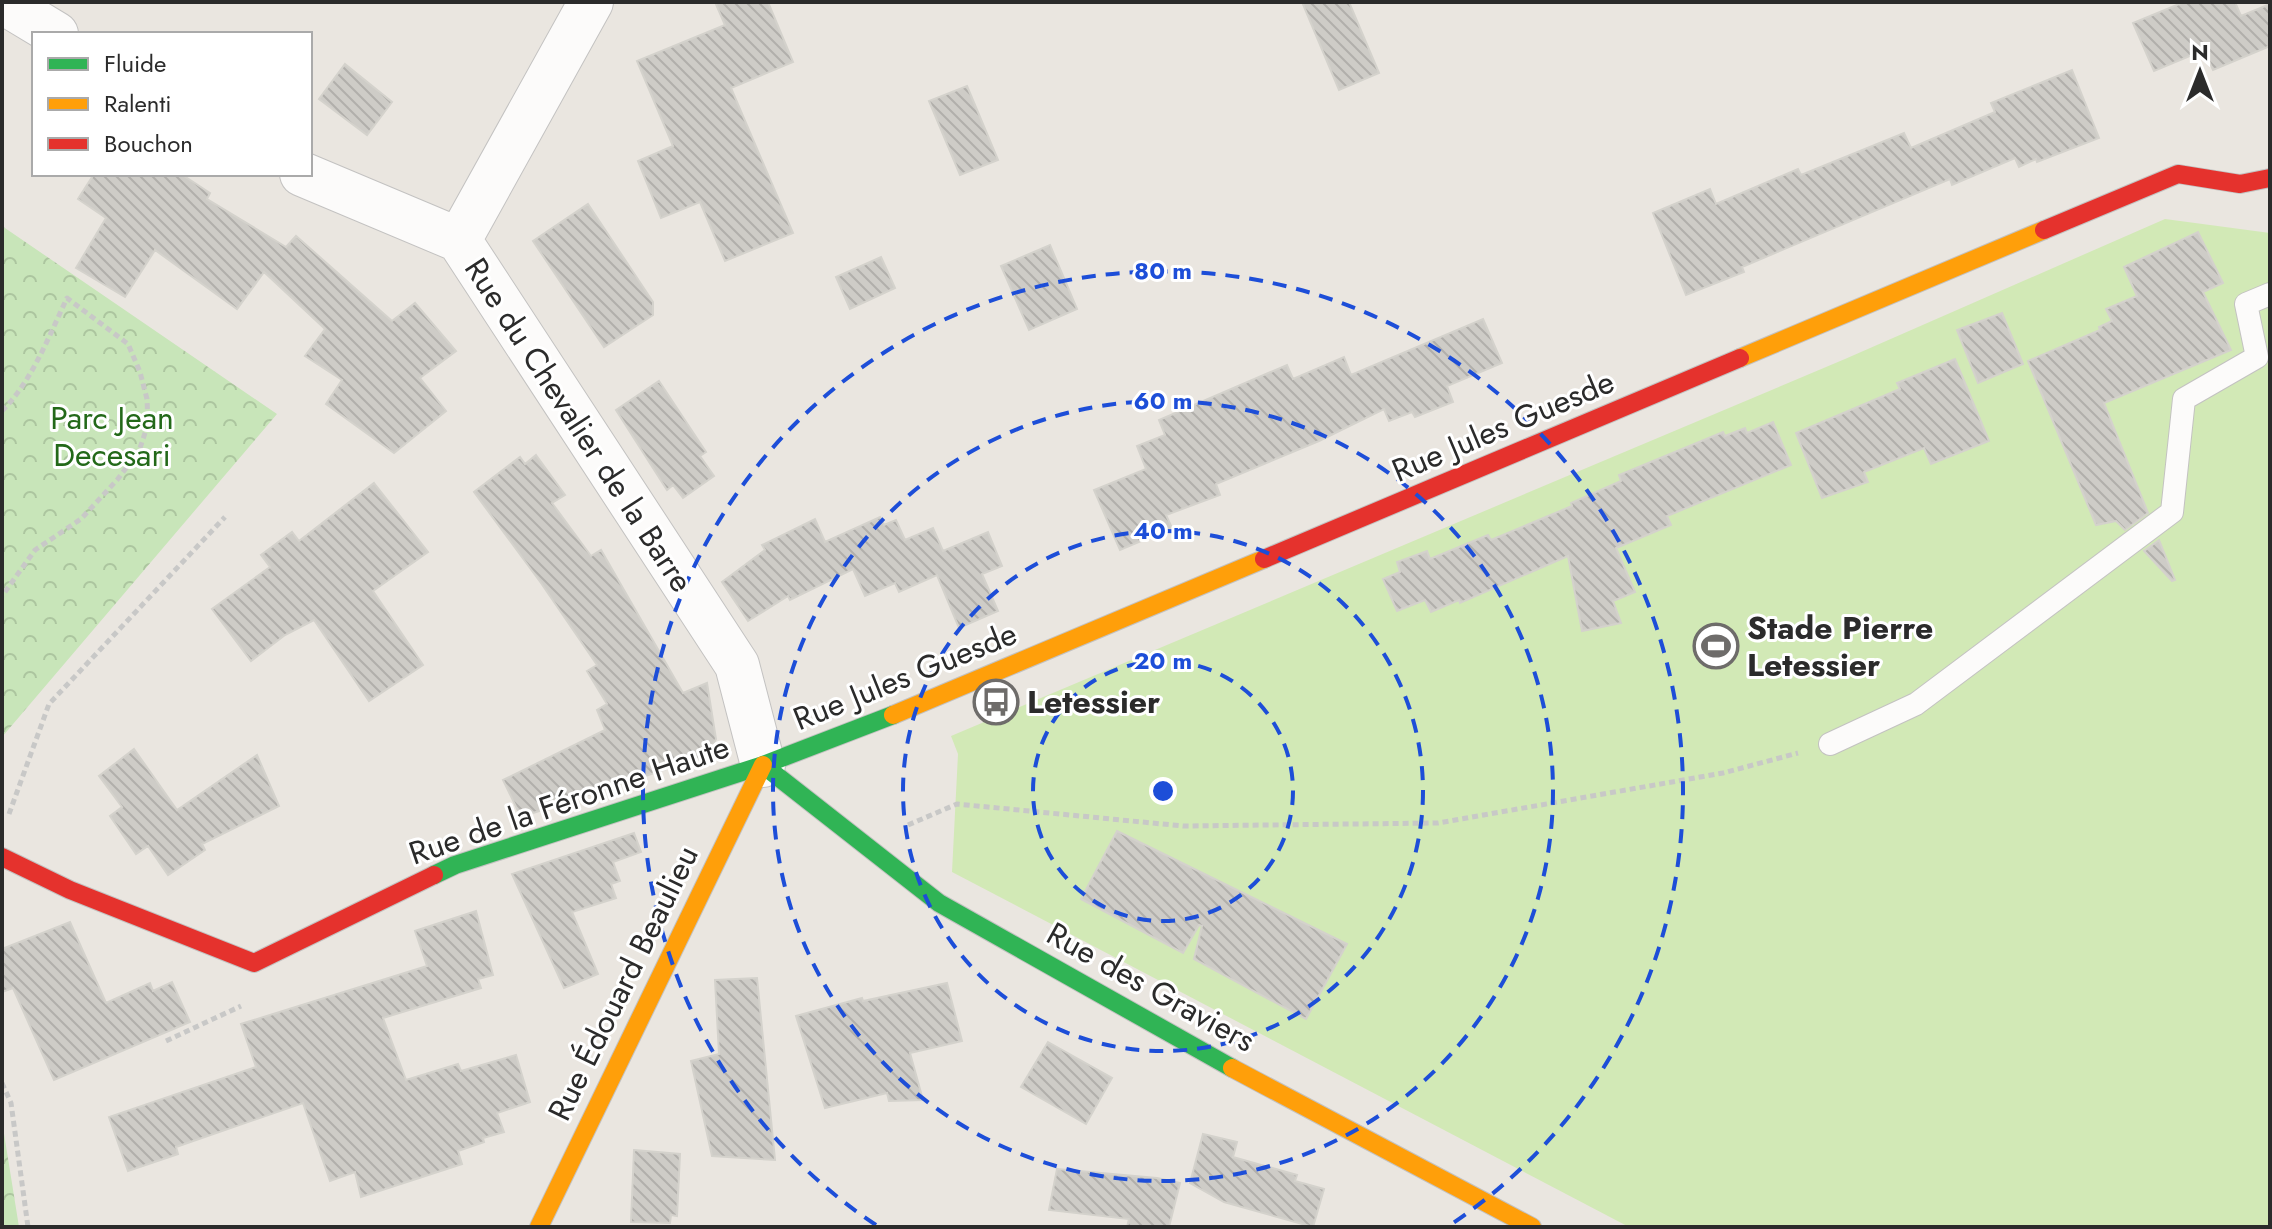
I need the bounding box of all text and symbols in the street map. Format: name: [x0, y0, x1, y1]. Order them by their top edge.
legend: [32, 32, 312, 176]
north arrow: [2160, 32, 2240, 112]
text: N: [2191, 36, 2209, 68]
text: Fluide: [104, 46, 166, 81]
text: Ralenti: [104, 86, 171, 121]
text: Bouchon: [104, 126, 193, 161]
street label: Rue du Chevalier de la Barre: [453, 249, 705, 601]
text: 80 m: [1134, 253, 1192, 288]
street label: Rue Jules Guesde: [1385, 358, 1621, 494]
text: 60 m: [1134, 383, 1192, 418]
park label: Parc Jean Decesari: [50, 395, 174, 478]
text: 40 m: [1133, 513, 1193, 548]
place label: Stade Pierre Letessier: [1747, 605, 1933, 688]
street label: Rue Jules Guesde: [786, 610, 1024, 742]
sports icon: Stade Pierre Letessier: [1692, 622, 1740, 670]
text: 20 m: [1134, 643, 1192, 678]
bus stop icon: Letessier: [972, 678, 1020, 726]
place label: Letessier: [1027, 679, 1160, 725]
street label: Rue de la Féronne Haute: [403, 724, 735, 876]
centre of rings: [1149, 777, 1177, 805]
street label: Rue Édouard Beaulieu: [536, 838, 710, 1128]
street label: Rue des Graviers: [1038, 911, 1264, 1063]

